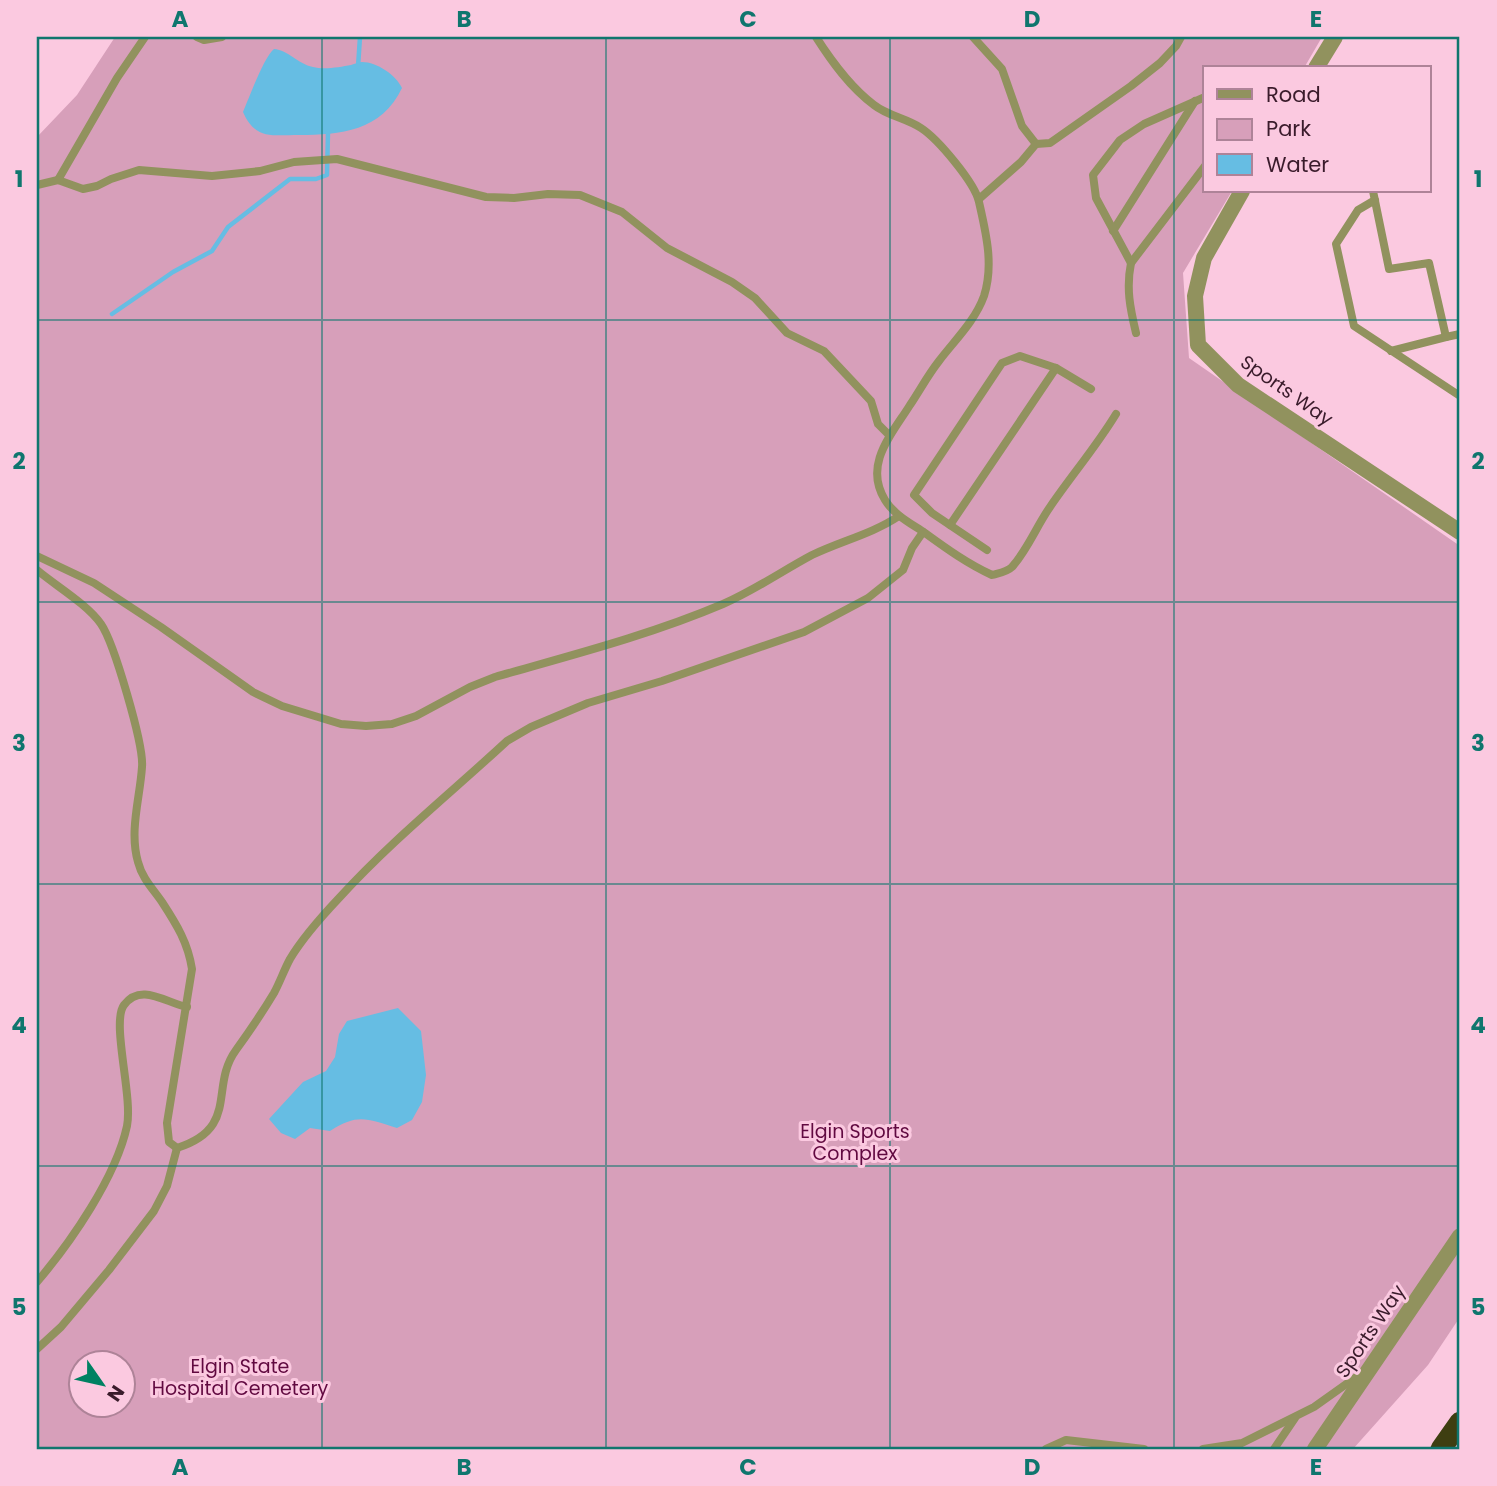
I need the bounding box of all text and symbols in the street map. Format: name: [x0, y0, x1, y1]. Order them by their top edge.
text: A: [172, 3, 189, 35]
text: B: [456, 3, 472, 35]
text: C: [739, 3, 757, 35]
text: D: [1024, 3, 1040, 35]
text: E: [1310, 3, 1322, 35]
legend: [1203, 66, 1430, 192]
text: Road: [1266, 80, 1321, 109]
text: Park: [1266, 114, 1311, 143]
text: Water: [1266, 150, 1329, 179]
text: 1: [15, 163, 23, 195]
text: 1: [1474, 163, 1482, 195]
street label: Sports Way: [1235, 349, 1339, 432]
text: 2: [12, 445, 26, 477]
text: 2: [1471, 445, 1485, 477]
text: 3: [12, 727, 26, 759]
text: 3: [1471, 727, 1485, 759]
text: 4: [11, 1009, 27, 1041]
text: 4: [1470, 1009, 1486, 1041]
park label: Elgin Sports Complex: [800, 1118, 910, 1167]
street label: Sports Way: [1329, 1279, 1412, 1383]
text: 5: [12, 1291, 26, 1323]
text: 5: [1471, 1291, 1485, 1323]
north arrow: [66, 1350, 136, 1420]
park label: Elgin State Hospital Cemetery: [152, 1353, 329, 1402]
text: N: [100, 1380, 131, 1407]
text: A: [172, 1451, 189, 1483]
text: B: [456, 1451, 472, 1483]
text: C: [739, 1451, 757, 1483]
text: D: [1024, 1451, 1040, 1483]
text: E: [1310, 1451, 1322, 1483]

